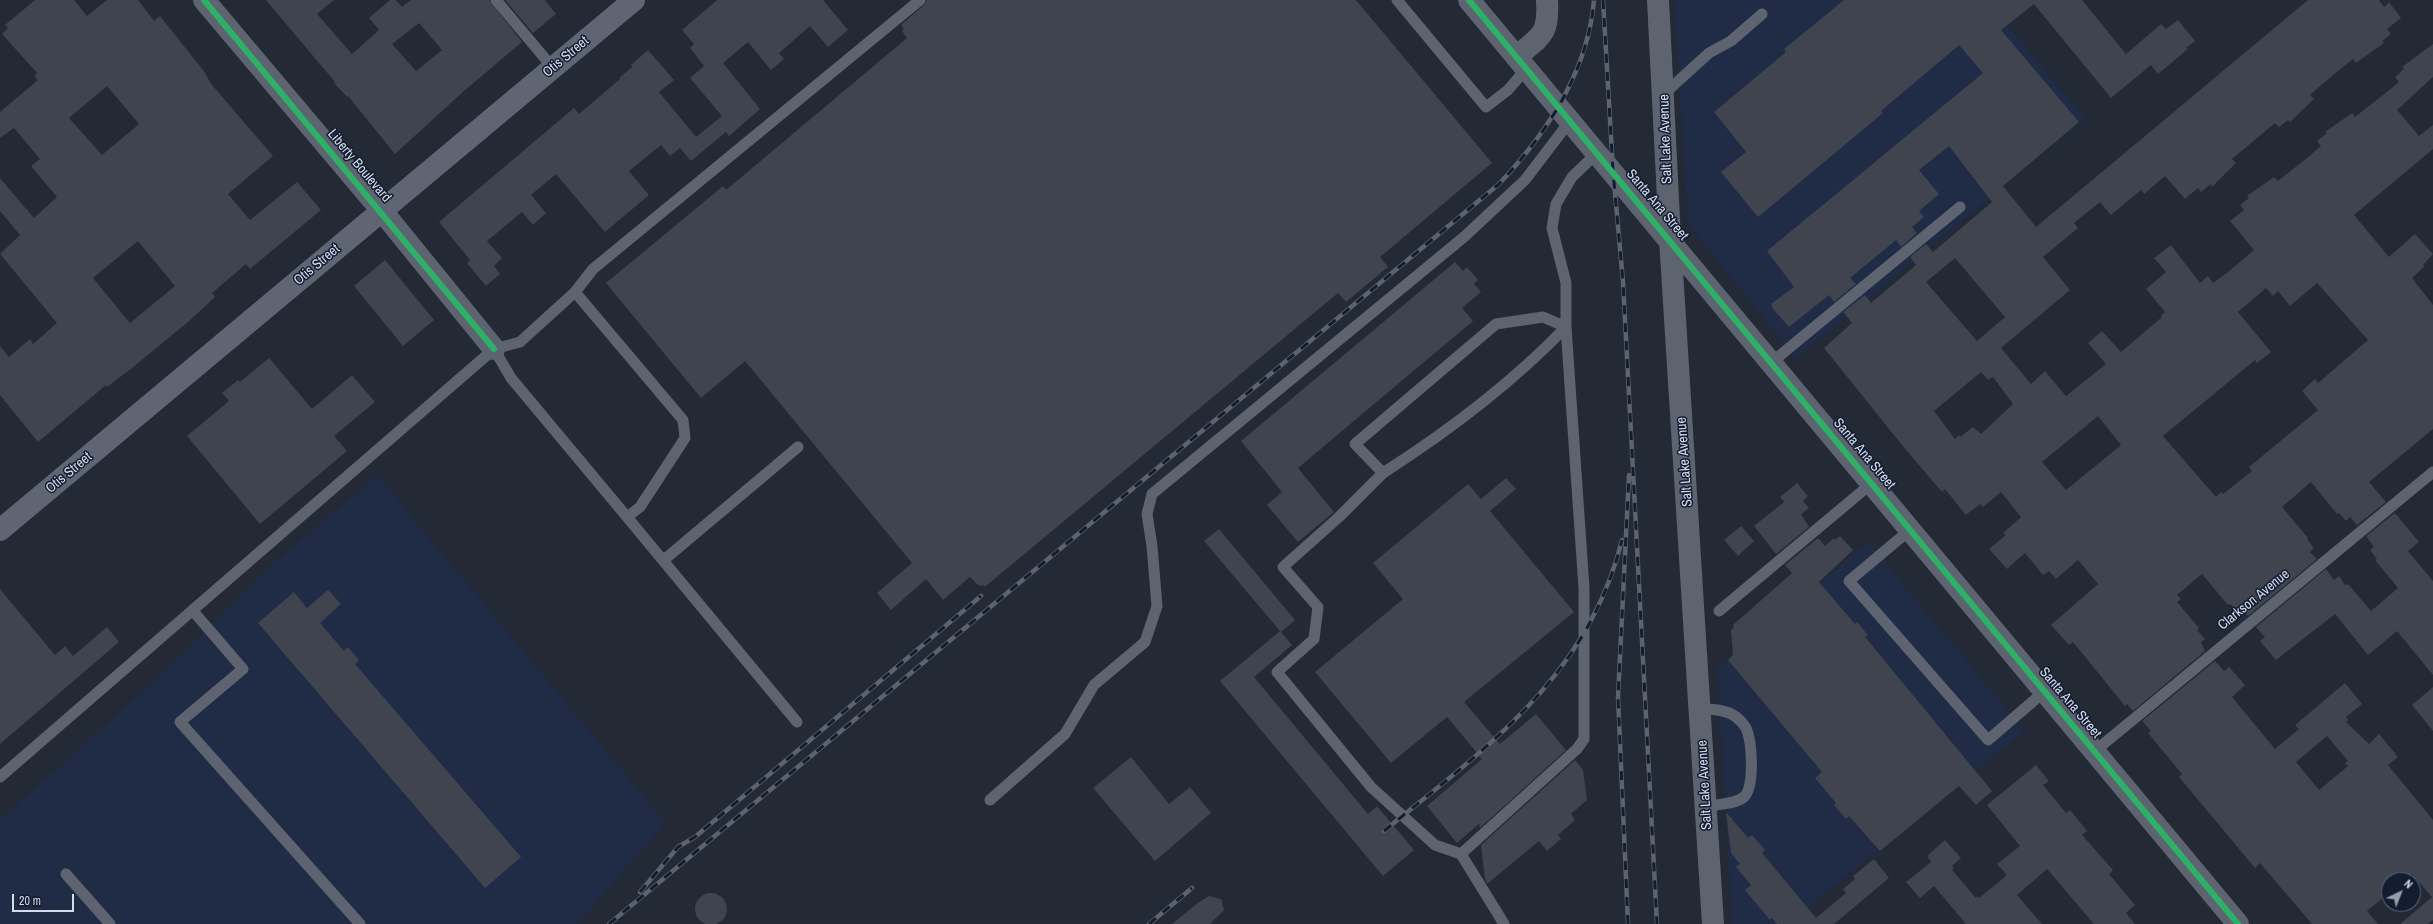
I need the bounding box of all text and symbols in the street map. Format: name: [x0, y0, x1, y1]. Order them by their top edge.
street label: Otis Street: [540, 33, 592, 81]
street label: Salt Lake Avenue: [1656, 94, 1676, 184]
street label: Liberty Boulevard: [324, 126, 394, 206]
street label: Santa Ana Street: [1622, 166, 1692, 244]
street label: Otis Street: [291, 241, 343, 289]
street label: Santa Ana Street: [1829, 415, 1899, 493]
street label: Salt Lake Avenue: [1673, 417, 1697, 507]
street label: Otis Street: [43, 449, 95, 497]
street label: Clarkson Avenue: [2215, 566, 2293, 634]
street label: Santa Ana Street: [2035, 664, 2105, 742]
street label: Salt Lake Avenue: [1694, 740, 1716, 830]
north arrow: [2381, 872, 2421, 912]
text: N: [2401, 877, 2416, 891]
scale bar: [14, 886, 76, 912]
text: 20 m: [19, 893, 41, 909]

